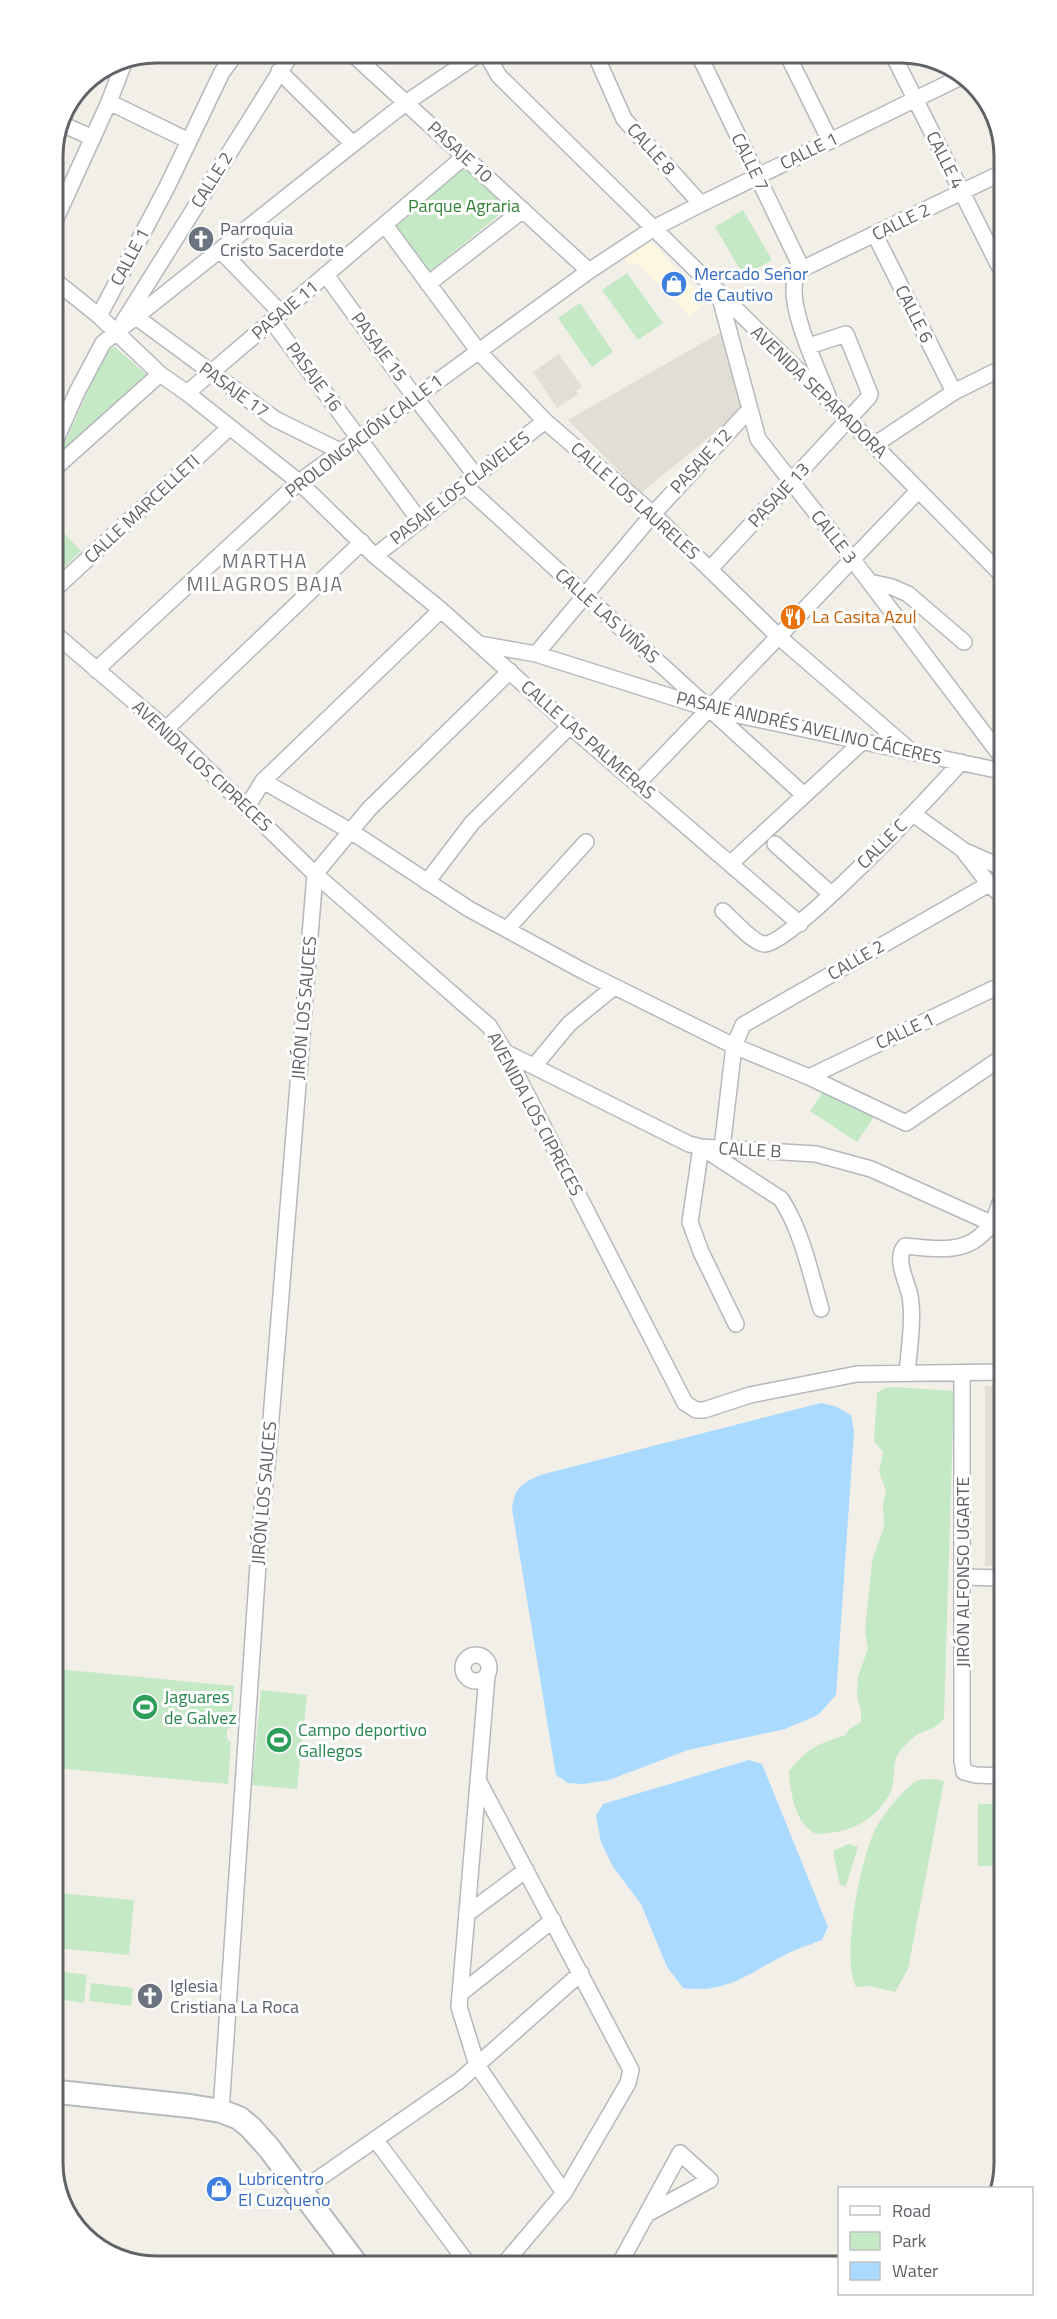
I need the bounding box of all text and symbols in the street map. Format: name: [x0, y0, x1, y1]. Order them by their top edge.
street label: PASAJE 10: [422, 114, 499, 189]
street label: CALLE 8: [621, 117, 682, 181]
street label: CALLE 1: [775, 125, 842, 176]
street label: CALLE 4: [919, 126, 971, 193]
street label: CALLE 7: [725, 128, 776, 195]
street label: CALLE 2: [184, 146, 239, 213]
park label: Parque Agraria: [408, 192, 520, 219]
street label: CALLE 2: [867, 196, 934, 247]
place label: Parroquia Cristo Sacerdote: [220, 215, 344, 263]
street label: CALLE 1: [103, 223, 156, 290]
church icon: Parroquia Cristo Sacerdote: [186, 224, 216, 254]
place label: Mercado Señor de Cautivo: [694, 260, 808, 308]
shop icon: Mercado Señor de Cautivo: [659, 269, 689, 299]
street label: PASAJE 11: [245, 273, 324, 346]
street label: CALLE 6: [888, 280, 940, 347]
street label: PASAJE 15: [345, 306, 414, 387]
street label: AVENIDA SEPARADORA: [745, 319, 894, 464]
street label: PASAJE 16: [280, 336, 349, 417]
street label: PASAJE 17: [194, 355, 275, 424]
street label: PROLONGACIÓN CALLE 1: [279, 367, 448, 504]
street label: PASAJE 12: [663, 422, 738, 499]
street label: PASAJE LOS CLAVELES: [384, 424, 535, 551]
street label: CALLE LOS LAURELES: [565, 435, 706, 566]
street label: CALLE MARCELLETI: [78, 448, 206, 569]
street label: PASAJE 13: [741, 456, 816, 533]
street label: CALLE 3: [805, 504, 864, 569]
district label: MARTHA MILAGROS BAJA: [186, 545, 344, 599]
street label: CALLE LAS VIÑAS: [549, 561, 665, 670]
restaurant icon: La Casita Azul: [778, 602, 808, 632]
place label: La Casita Azul: [812, 603, 917, 630]
street label: CALLE LAS PALMERAS: [515, 674, 662, 806]
street label: PASAJE ANDRÉS AVELINO CÁCERES: [674, 684, 945, 771]
street label: AVENIDA LOS CIPRECES: [126, 694, 278, 838]
street label: CALLE C: [850, 812, 913, 875]
street label: CALLE 2: [822, 932, 889, 987]
street label: JIRÓN LOS SAUCES: [284, 935, 323, 1081]
street label: CALLE 1: [871, 1005, 938, 1056]
street label: AVENIDA LOS CIPRECES: [481, 1027, 590, 1201]
street label: CALLE B: [718, 1134, 782, 1165]
street label: JIRÓN LOS SAUCES: [244, 1420, 283, 1566]
street label: JIRÓN ALFONSO UGARTE: [949, 1477, 976, 1667]
place label: Jaguares de Galvez: [164, 1683, 237, 1731]
sports icon: Jaguares de Galvez: [130, 1692, 160, 1722]
place label: Campo deportivo Gallegos: [298, 1716, 427, 1764]
sports icon: Campo deportivo Gallegos: [264, 1725, 294, 1755]
place label: Iglesia Cristiana La Roca: [170, 1972, 299, 2020]
church icon: Iglesia Cristiana La Roca: [135, 1981, 165, 2011]
place label: Lubricentro El Cuzqueno: [238, 2165, 331, 2213]
shop icon: Lubricentro El Cuzqueno: [204, 2174, 234, 2204]
legend: [838, 2187, 1033, 2295]
text: Road: [892, 2197, 931, 2224]
text: Park: [892, 2227, 927, 2254]
text: Water: [892, 2257, 938, 2284]

